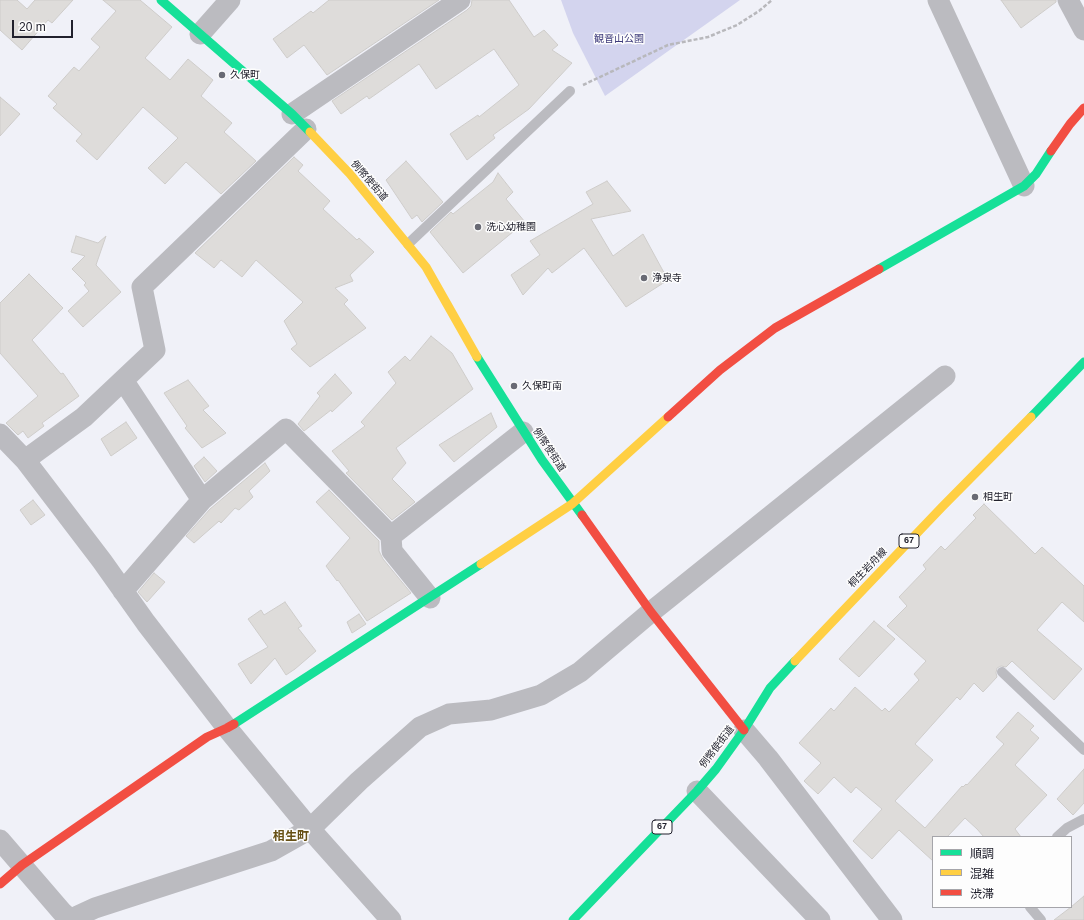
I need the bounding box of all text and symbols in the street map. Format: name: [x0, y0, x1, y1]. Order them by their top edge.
scale bar: [14, 12, 75, 38]
text: 20 m: [19, 20, 46, 34]
park label: 観音山公園: [594, 33, 644, 45]
place label: 久保町: [230, 69, 260, 81]
marker: 久保町: [217, 70, 227, 80]
street label: 例幣使街道: [348, 158, 390, 204]
place label: 洗心幼稚園: [486, 221, 536, 233]
marker: 洗心幼稚園: [473, 222, 483, 232]
place label: 浄泉寺: [652, 272, 682, 284]
marker: 浄泉寺: [639, 273, 649, 283]
place label: 久保町南: [522, 380, 562, 392]
marker: 久保町南: [509, 381, 519, 391]
street label: 例幣使街道: [530, 426, 568, 474]
place label: 相生町: [983, 491, 1013, 503]
marker: 相生町: [970, 492, 980, 502]
road number: 67: [899, 534, 919, 548]
street label: 桐生岩舟線: [846, 546, 890, 590]
street label: 例幣使街道: [697, 723, 737, 771]
road number: 67: [652, 820, 672, 834]
district label: 相生町: [273, 830, 309, 844]
legend: [932, 836, 1072, 908]
text: 順調: [970, 847, 994, 861]
text: 混雑: [970, 867, 994, 881]
text: 渋滞: [970, 887, 994, 901]

